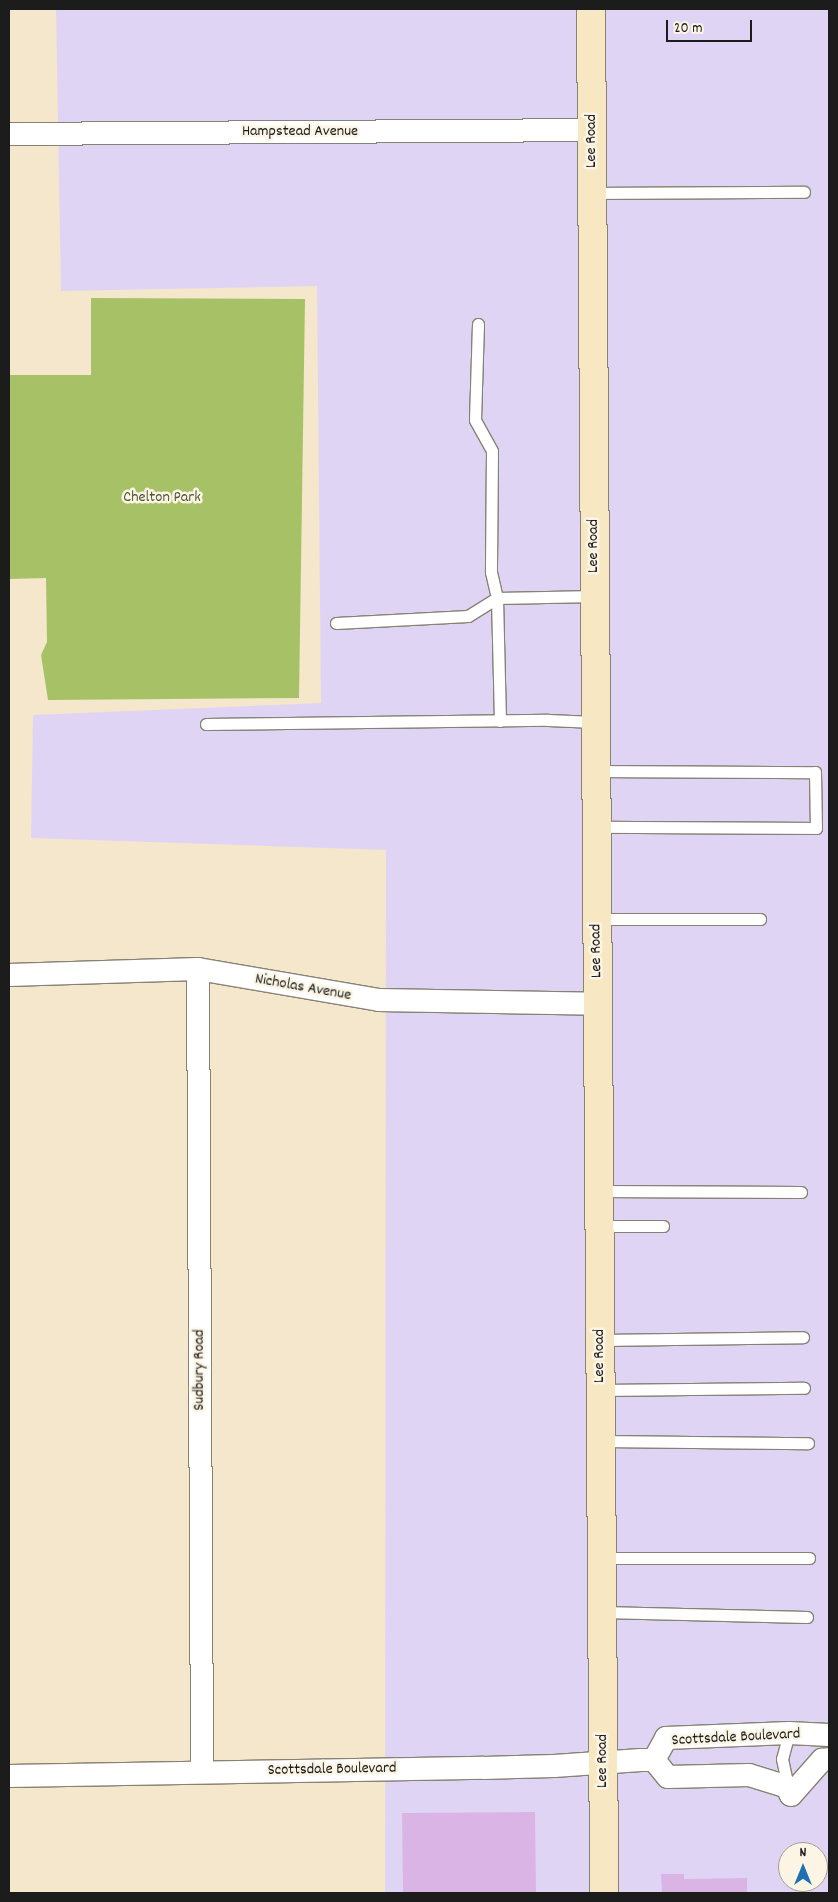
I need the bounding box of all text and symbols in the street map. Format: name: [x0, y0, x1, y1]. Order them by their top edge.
scale bar: [668, 10, 754, 42]
text: 20 m: [674, 18, 702, 40]
street label: Lee Road: [582, 114, 602, 168]
street label: Hampstead Avenue: [242, 122, 358, 142]
park label: Chelton Park: [123, 488, 201, 508]
street label: Lee Road: [584, 519, 604, 573]
street label: Lee Road: [587, 924, 607, 978]
street label: Nicholas Avenue: [253, 970, 353, 1006]
street label: Sudbury Road: [190, 1329, 210, 1411]
street label: Lee Road: [590, 1329, 610, 1383]
street label: Scottsdale Boulevard: [671, 1725, 801, 1751]
street label: Lee Road: [593, 1734, 613, 1788]
street label: Scottsdale Boulevard: [267, 1759, 397, 1781]
north arrow: [778, 1842, 828, 1892]
text: N: [800, 1843, 806, 1863]

